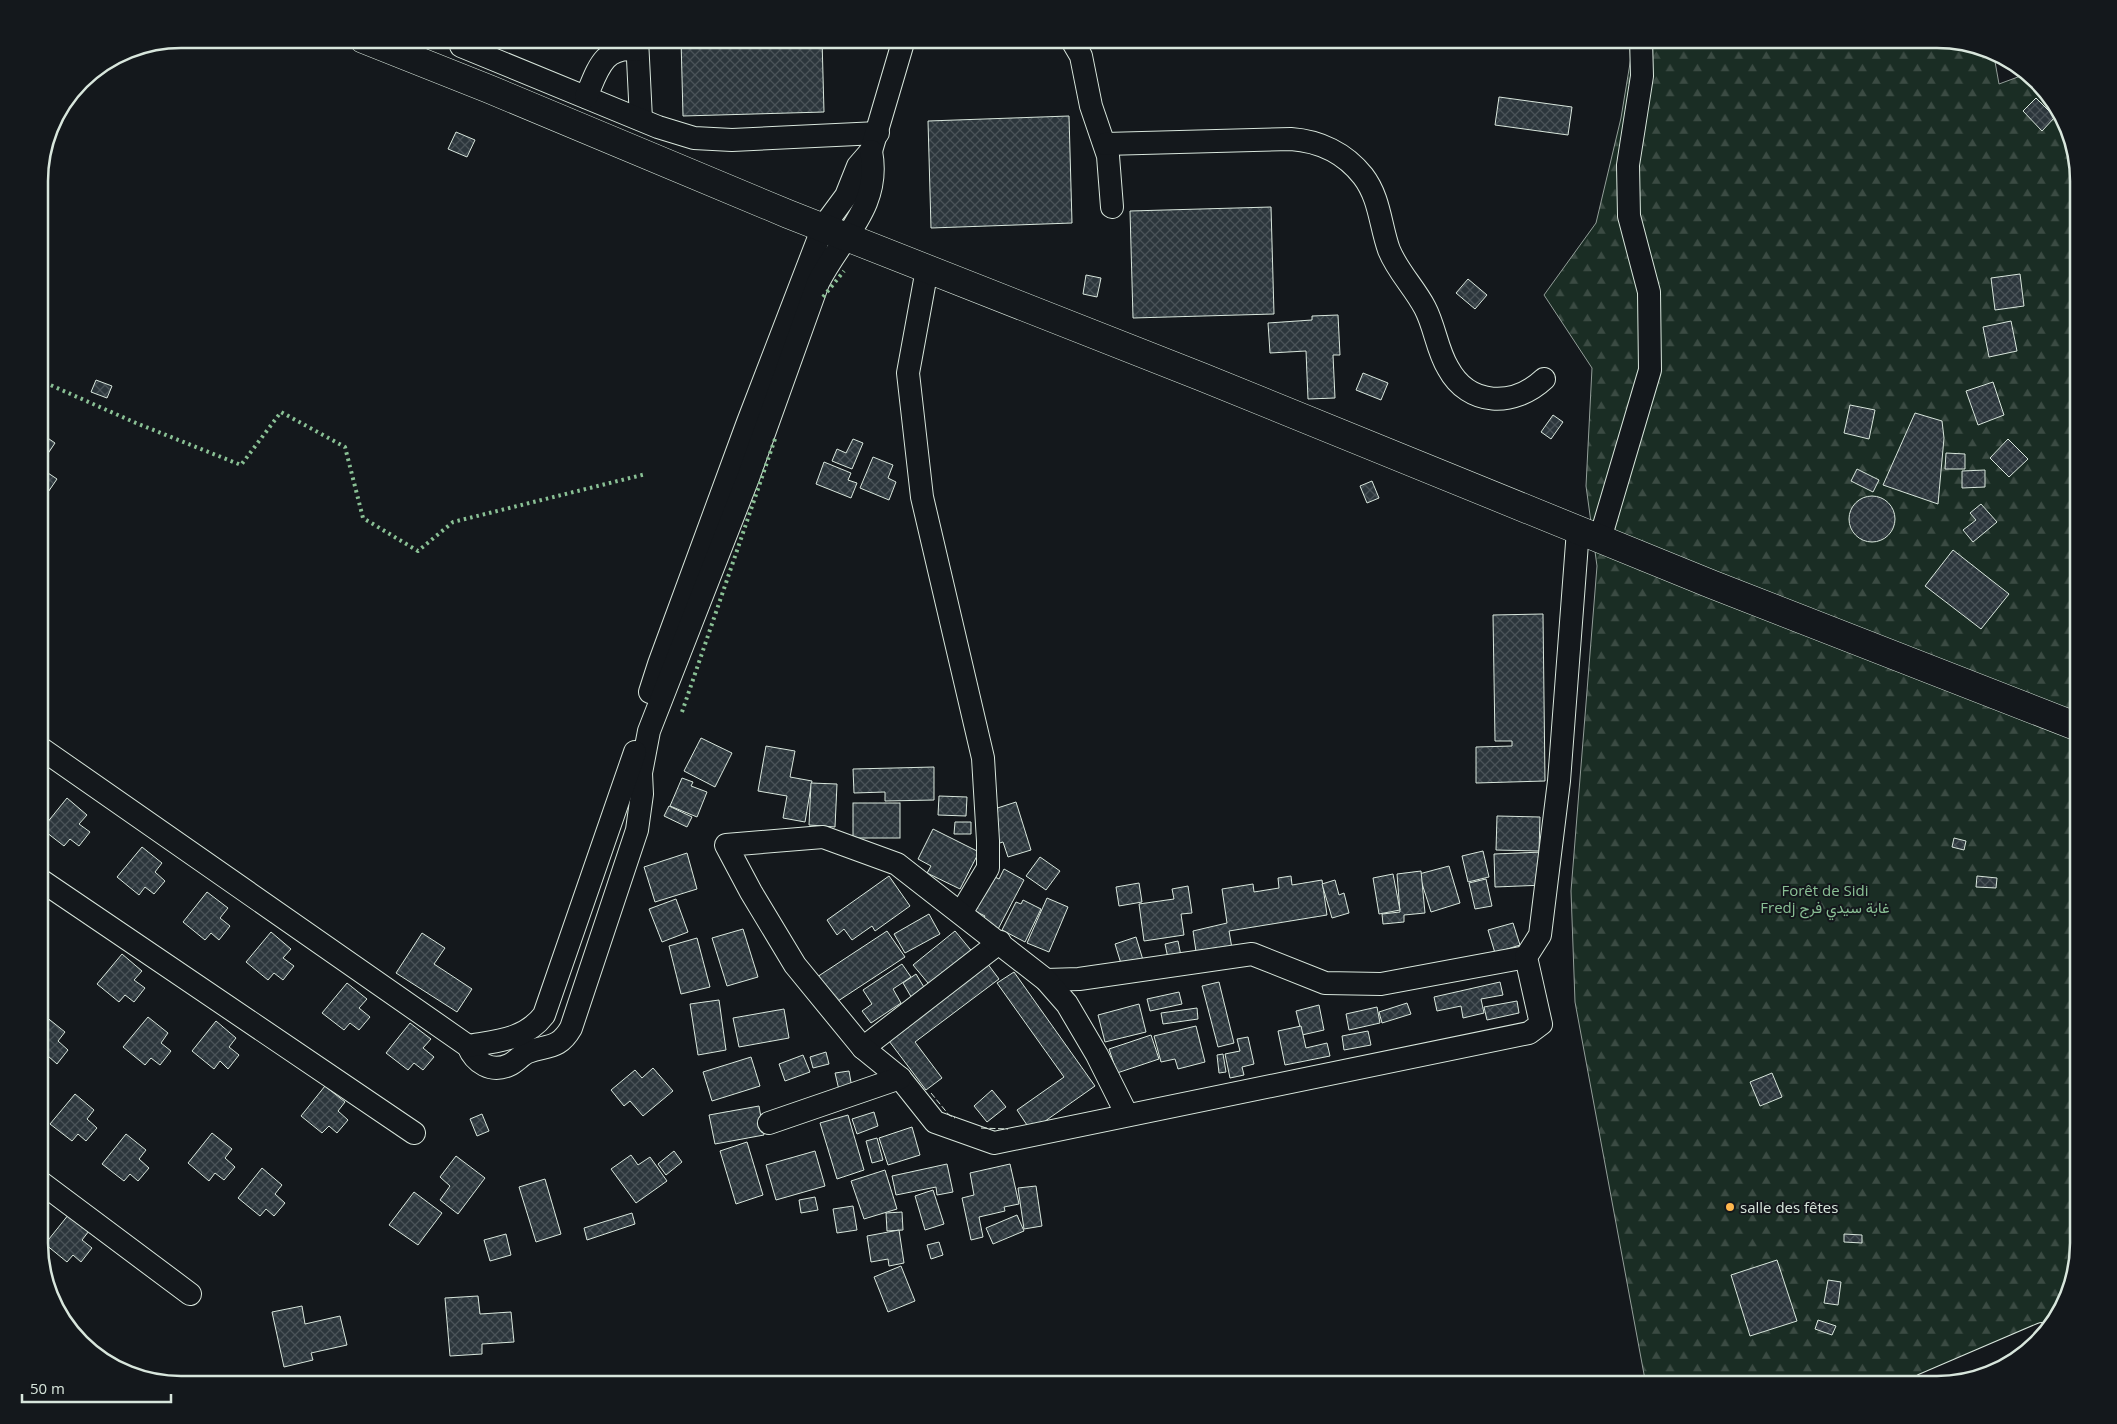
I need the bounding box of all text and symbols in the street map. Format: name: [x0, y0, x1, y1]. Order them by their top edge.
park label: Forêt de Sidi Fredj غابة سيدي فرج: [1760, 880, 1890, 921]
place label: salle des fêtes: [1740, 1197, 1838, 1217]
marker: salle des fêtes: [1724, 1201, 1736, 1213]
scale bar: [22, 1372, 171, 1404]
text: 50 m: [30, 1378, 65, 1398]

